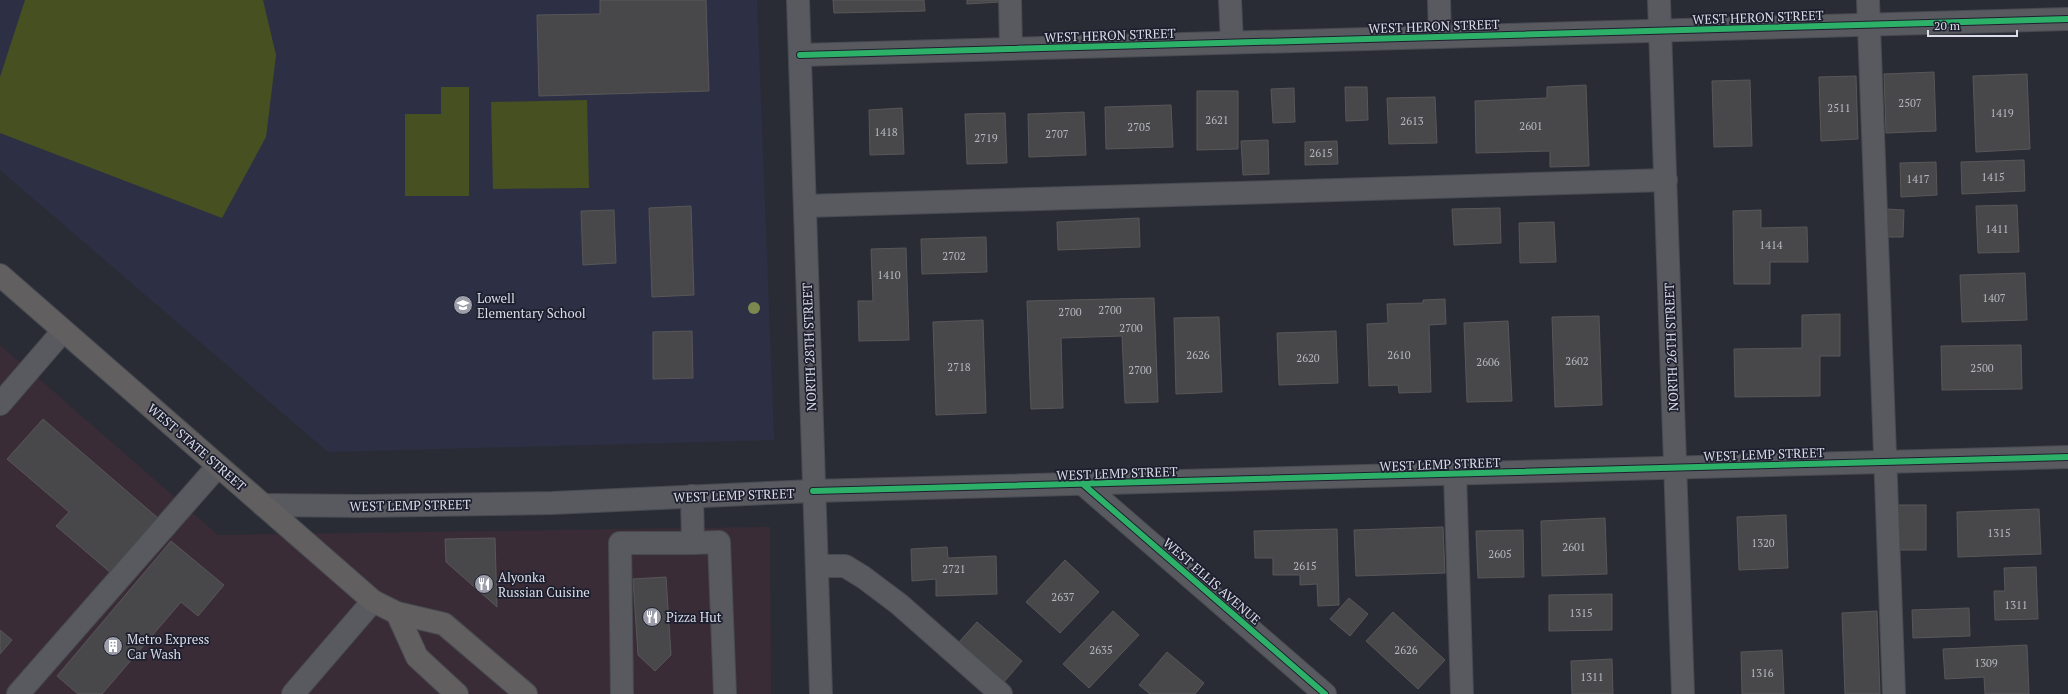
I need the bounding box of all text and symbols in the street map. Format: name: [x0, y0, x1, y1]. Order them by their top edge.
street label: WEST HERON STREET: [1692, 6, 1824, 28]
scale bar: [1928, 12, 2017, 38]
street label: WEST HERON STREET: [1368, 15, 1500, 37]
text: 20 m: [1934, 18, 1961, 33]
street label: WEST HERON STREET: [1044, 24, 1176, 46]
house number: 2507: [1898, 96, 1922, 110]
house number: 2511: [1827, 101, 1851, 115]
house number: 1419: [1990, 106, 2014, 120]
house number: 2621: [1205, 113, 1229, 127]
house number: 2613: [1400, 114, 1424, 128]
house number: 2601: [1519, 119, 1543, 133]
house number: 2705: [1127, 120, 1151, 134]
house number: 1418: [874, 125, 898, 139]
house number: 2707: [1045, 127, 1069, 141]
house number: 2719: [974, 131, 998, 145]
house number: 2615: [1309, 146, 1333, 160]
house number: 1415: [1981, 170, 2005, 184]
house number: 1417: [1906, 172, 1930, 186]
house number: 1411: [1985, 222, 2009, 236]
house number: 1414: [1759, 238, 1783, 252]
house number: 2702: [942, 249, 966, 263]
house number: 1410: [877, 268, 901, 282]
street label: NORTH 28TH STREET: [798, 282, 820, 412]
street label: NORTH 26TH STREET: [1660, 282, 1682, 412]
place label: Lowell Elementary School: [477, 289, 586, 322]
house number: 1407: [1982, 291, 2006, 305]
school or university icon: Lowell Elementary School: [452, 294, 474, 316]
house number: 2700: [1098, 303, 1122, 317]
house number: 2700: [1058, 305, 1082, 319]
house number: 2700: [1119, 321, 1143, 335]
house number: 2626: [1186, 348, 1210, 362]
house number: 2610: [1387, 348, 1411, 362]
house number: 2620: [1296, 351, 1320, 365]
house number: 2602: [1565, 354, 1589, 368]
house number: 2606: [1476, 355, 1500, 369]
house number: 2718: [947, 360, 971, 374]
house number: 2500: [1970, 361, 1994, 375]
house number: 2700: [1128, 363, 1152, 377]
street label: WEST STATE STREET: [144, 399, 250, 495]
street label: WEST LEMP STREET: [1703, 443, 1825, 465]
street label: WEST LEMP STREET: [1379, 453, 1501, 475]
street label: WEST LEMP STREET: [1056, 462, 1178, 484]
street label: WEST LEMP STREET: [673, 484, 795, 506]
street label: WEST LEMP STREET: [349, 495, 471, 515]
house number: 1315: [1987, 526, 2011, 540]
street label: WEST ELLIS AVENUE: [1159, 534, 1265, 628]
house number: 1320: [1751, 536, 1775, 550]
house number: 2601: [1562, 540, 1586, 554]
house number: 2605: [1488, 547, 1512, 561]
house number: 2615: [1293, 559, 1317, 573]
house number: 2721: [942, 562, 966, 576]
place label: Alyonka Russian Cuisine: [498, 568, 590, 601]
restaurant icon: Alyonka Russian Cuisine: [473, 573, 495, 595]
house number: 2637: [1051, 590, 1075, 604]
house number: 1311: [2004, 598, 2028, 612]
restaurant icon: Pizza Hut: [641, 606, 663, 628]
house number: 1315: [1569, 606, 1593, 620]
place label: Pizza Hut: [666, 608, 722, 626]
place label: Metro Express Car Wash: [127, 630, 209, 663]
building icon: Metro Express Car Wash: [102, 635, 124, 657]
house number: 2635: [1089, 643, 1113, 657]
house number: 2626: [1394, 643, 1418, 657]
house number: 1309: [1974, 656, 1998, 670]
house number: 1316: [1750, 666, 1774, 680]
house number: 1311: [1580, 670, 1604, 684]

